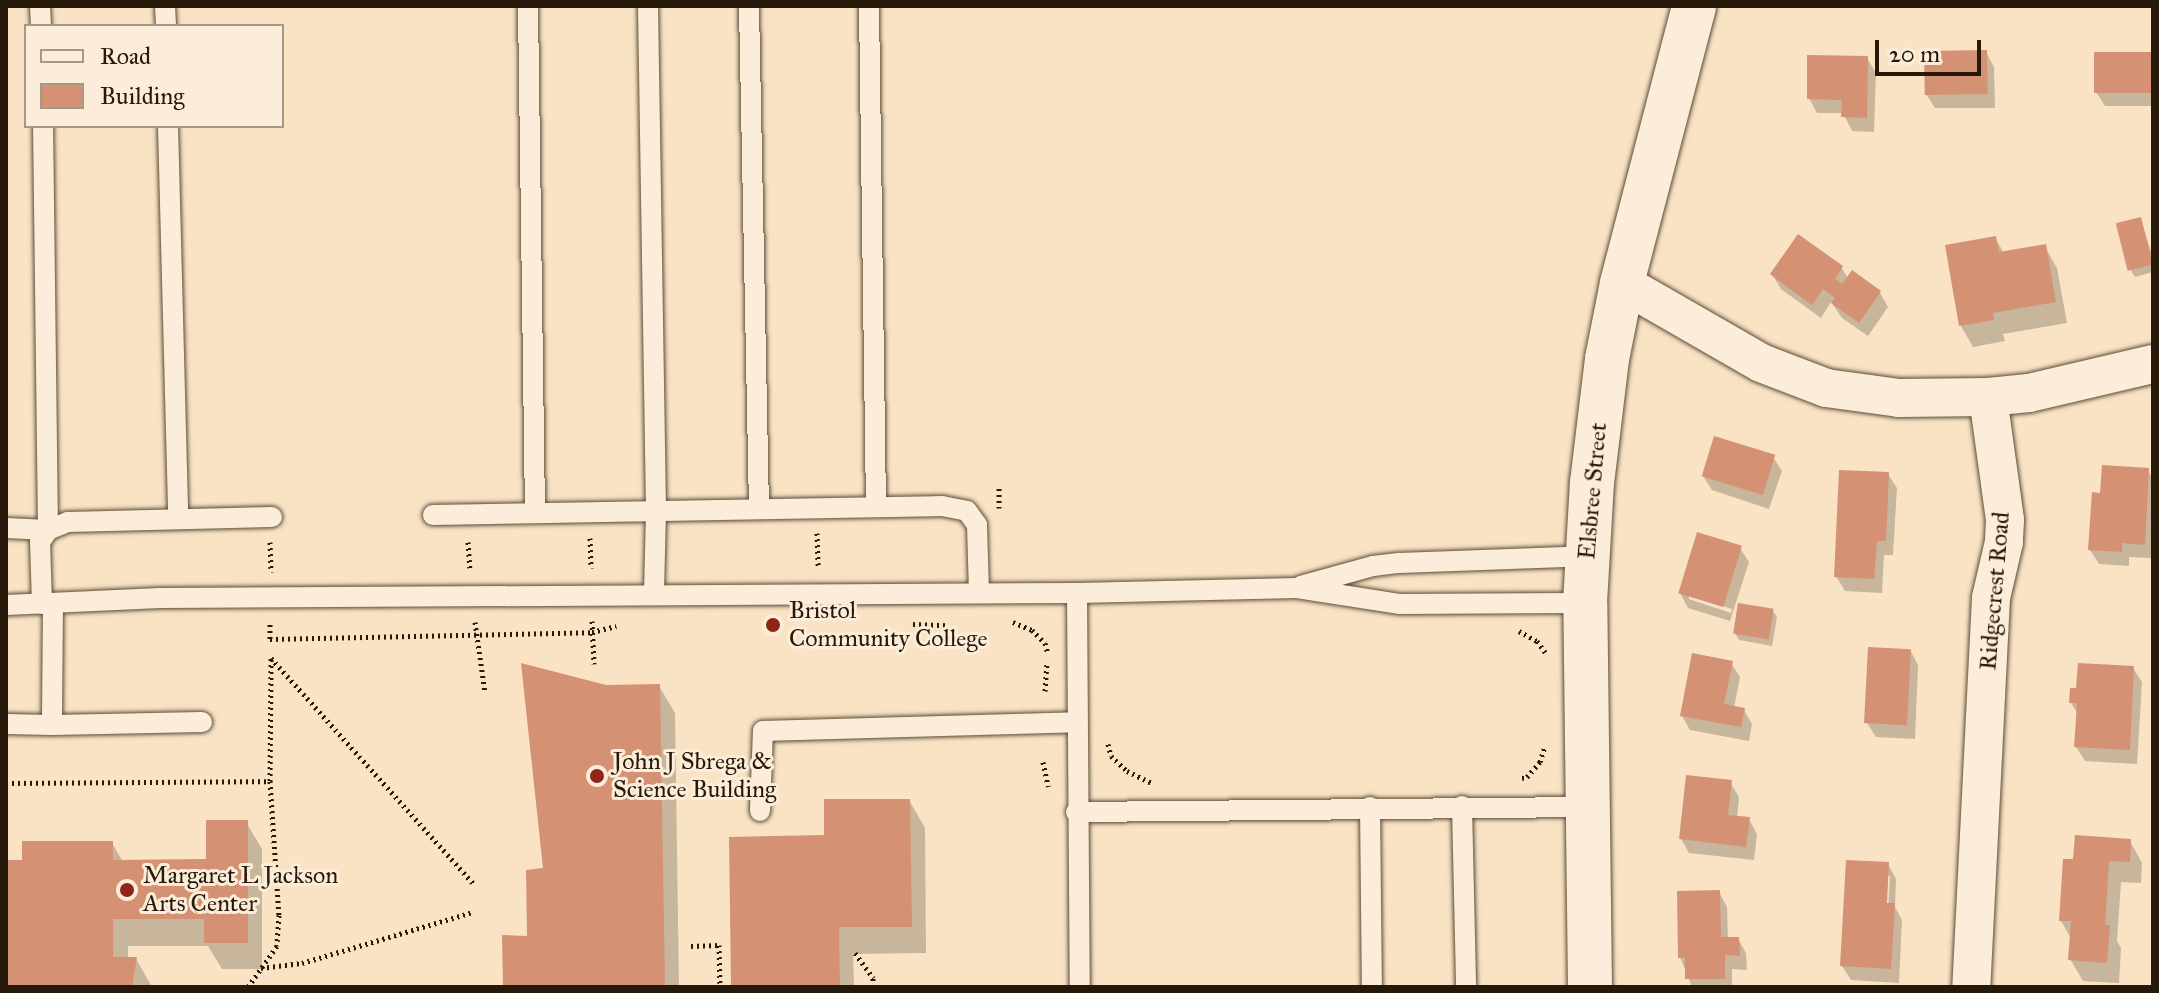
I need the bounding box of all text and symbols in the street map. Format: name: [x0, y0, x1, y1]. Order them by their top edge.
legend: [24, 24, 284, 128]
scale bar: [1879, 24, 1985, 74]
text: 20 m: [1889, 39, 1940, 69]
text: Road: [100, 41, 151, 71]
text: Building: [100, 81, 185, 111]
street label: Elsbree Street: [1573, 421, 1613, 561]
street label: Ridgecrest Road: [1974, 510, 2016, 672]
place label: Bristol Community College: [789, 597, 988, 653]
marker: Bristol Community College: [764, 616, 782, 634]
place label: John J Sbrega & Science Building: [613, 748, 776, 804]
marker: John J Sbrega & Science Building: [588, 767, 606, 785]
place label: Margaret L Jackson Arts Center: [143, 862, 338, 918]
marker: Margaret L Jackson Arts Center: [118, 881, 136, 899]

